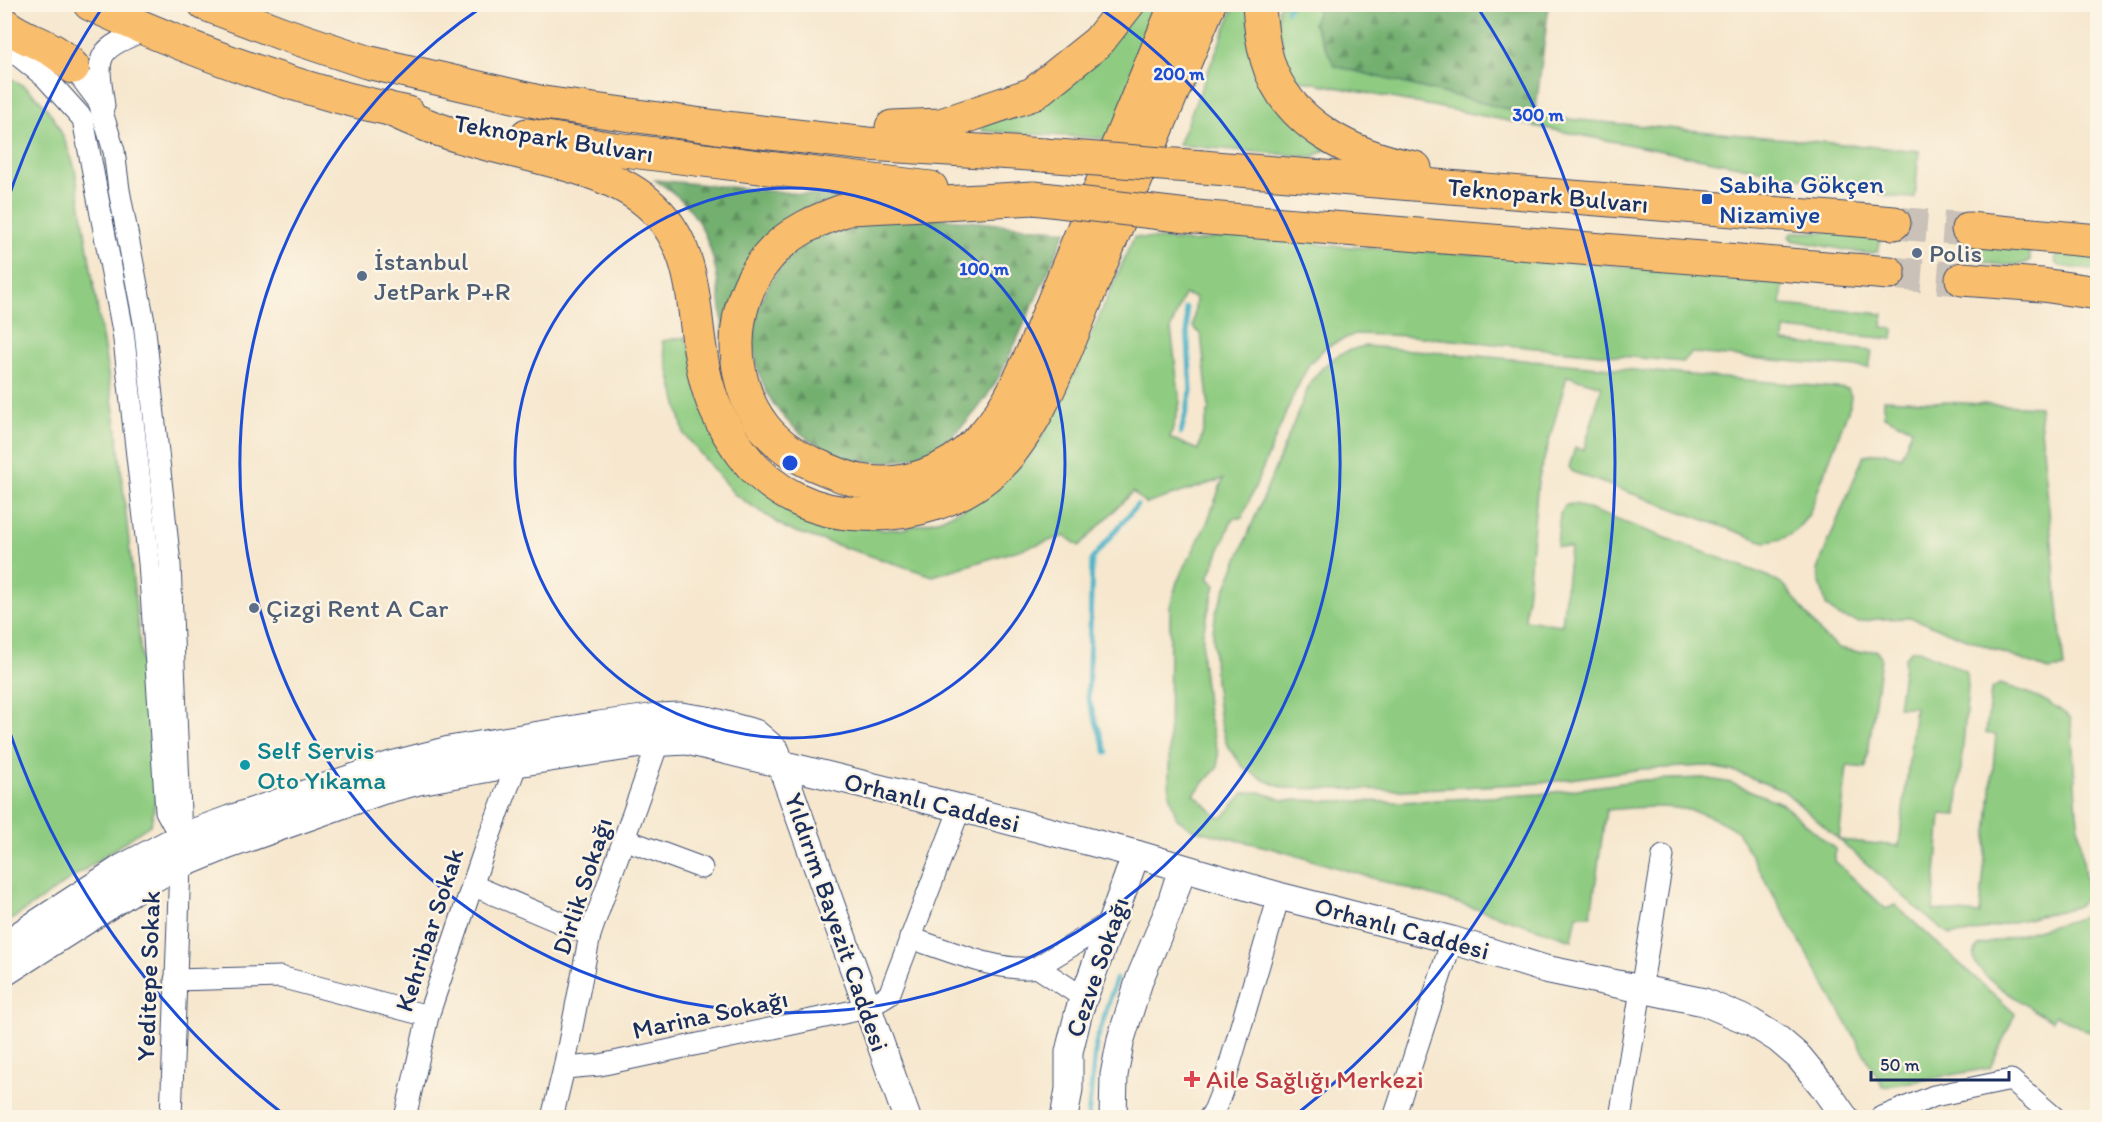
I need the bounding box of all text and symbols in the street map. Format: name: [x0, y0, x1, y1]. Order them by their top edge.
text: 200 m: [1154, 63, 1205, 85]
text: 300 m: [1512, 104, 1564, 126]
street label: Teknopark Bulvarı: [452, 106, 656, 170]
place label: Sabiha Gökçen Nizamiye: [1719, 168, 1884, 230]
street label: Teknopark Bulvarı: [1446, 170, 1650, 220]
marker: Sabiha Gökçen Nizamiye: [1700, 192, 1714, 206]
place label: Polis: [1929, 237, 1982, 269]
place label: İstanbul JetPark P+R: [374, 245, 511, 307]
marker: Polis: [1910, 246, 1924, 260]
text: 100 m: [959, 258, 1010, 280]
marker: İstanbul JetPark P+R: [355, 269, 369, 283]
centre of rings: [780, 453, 800, 473]
place label: Çizgi Rent A Car: [266, 592, 449, 624]
marker: Çizgi Rent A Car: [247, 601, 261, 615]
place label: Self Servis Oto Yıkama: [257, 734, 386, 796]
marker: Self Servis Oto Yıkama: [238, 758, 252, 772]
street label: Orhanlı Caddesi: [841, 765, 1023, 839]
street label: Yıldırım Bayezit Caddesi: [778, 789, 896, 1055]
street label: Dirlik Sokağı: [545, 813, 619, 959]
street label: Kehribar Sokak: [388, 844, 471, 1016]
street label: Orhanlı Caddesi: [1311, 889, 1493, 967]
street label: Yeditepe Sokak: [129, 890, 167, 1062]
street label: Cezve Sokağı: [1058, 893, 1136, 1041]
street label: Marina Sokağı: [629, 982, 791, 1046]
scale bar: [1871, 1044, 2009, 1082]
text: 50 m: [1880, 1054, 1920, 1076]
place label: Aile Sağlığı Merkezi: [1206, 1063, 1424, 1095]
marker: Aile Sağlığı Merkezi: [1183, 1070, 1201, 1088]

